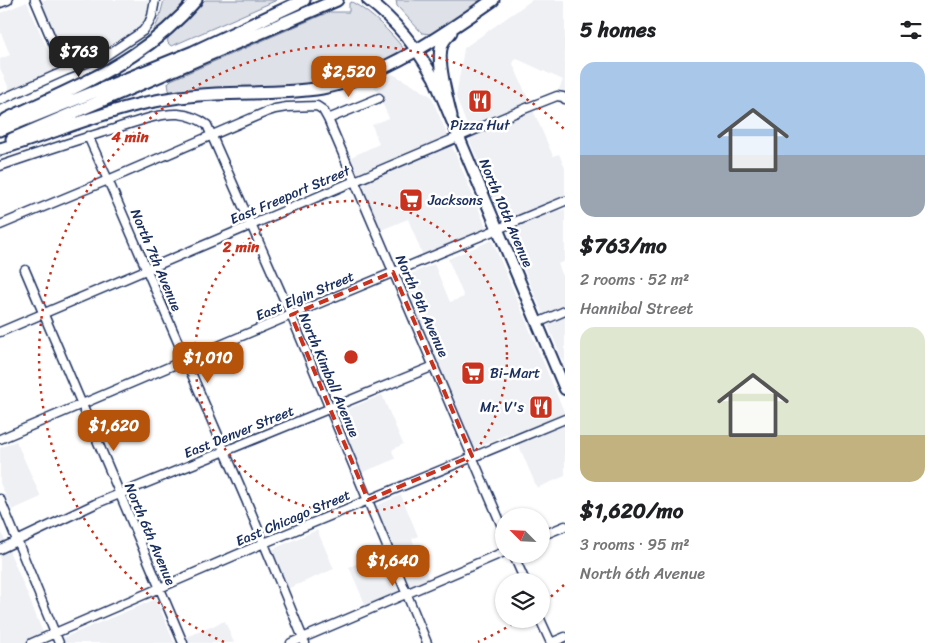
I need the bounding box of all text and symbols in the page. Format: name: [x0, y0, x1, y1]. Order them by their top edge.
text: 5 homes: [580, 11, 656, 49]
icon: filters: [897, 16, 925, 44]
pin: $763: [49, 36, 109, 78]
text: $763: [60, 37, 98, 66]
pin: $2,520: [308, 56, 390, 98]
text: $2,520: [322, 57, 376, 86]
restaurant icon: Pizza Hut: [467, 88, 493, 114]
icon: home: [708, 95, 798, 185]
place label: Pizza Hut: [450, 113, 511, 138]
text: 4 min: [110, 124, 149, 150]
street label: North 10th Avenue: [472, 155, 540, 272]
street label: East Freeport Street: [226, 158, 355, 232]
supermarket icon: Jacksons: [398, 187, 424, 213]
place label: Jacksons: [427, 188, 483, 213]
street label: North 7th Avenue: [123, 205, 189, 315]
text: $763/mo: [580, 227, 667, 265]
text: 2 min: [222, 234, 260, 260]
street label: North 9th Avenue: [388, 251, 456, 362]
street label: East Elgin Street: [252, 264, 358, 328]
text: 2 rooms · 52 m²: [580, 265, 689, 294]
text: Hannibal Street: [580, 294, 693, 323]
street label: North Kimball Avenue: [291, 309, 367, 442]
pin: $1,010: [167, 342, 249, 384]
text: $1,010: [183, 343, 233, 372]
centre of rings: [342, 348, 360, 366]
supermarket icon: Bi-Mart: [460, 360, 486, 386]
icon: home: [708, 360, 798, 450]
place label: Bi-Mart: [490, 361, 540, 386]
restaurant icon: Mr. V's: [528, 394, 554, 420]
place label: Mr. V's: [480, 395, 525, 420]
street label: East Denver Street: [180, 398, 298, 466]
pin: $1,620: [73, 410, 155, 452]
text: $1,620: [89, 411, 139, 440]
street label: North 6th Avenue: [117, 479, 183, 589]
street label: East Chicago Street: [231, 482, 355, 554]
text: $1,620/mo: [580, 492, 683, 530]
north arrow: [495, 508, 550, 562]
map controls: [495, 508, 550, 628]
text: 3 rooms · 95 m²: [580, 530, 690, 559]
pin: $1,640: [352, 544, 434, 587]
text: $1,640: [367, 546, 419, 575]
text: North 6th Avenue: [580, 559, 705, 588]
button: layers: [495, 573, 550, 628]

